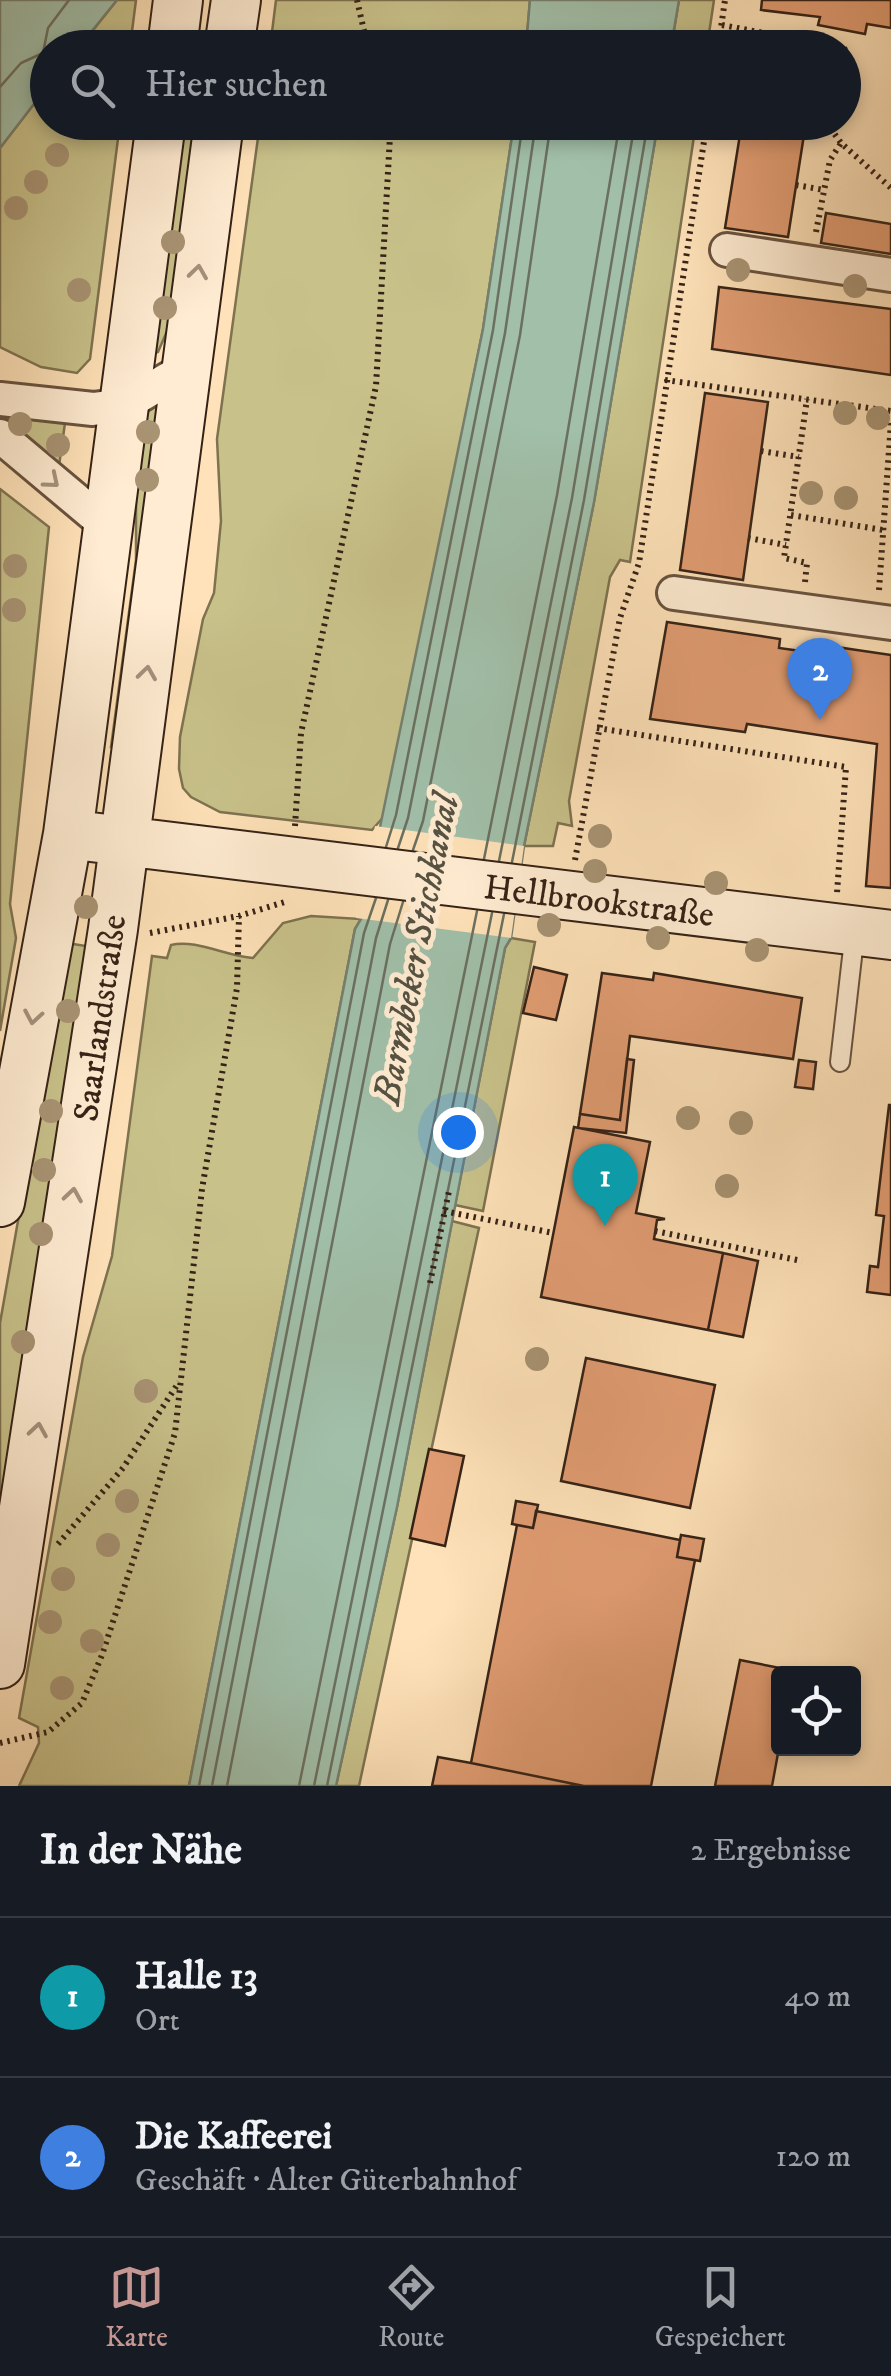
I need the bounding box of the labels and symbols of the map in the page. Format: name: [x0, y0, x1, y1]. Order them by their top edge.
one-way arrow: [187, 264, 208, 280]
one-way arrow: [41, 469, 59, 487]
pin: 2: [788, 638, 852, 720]
one-way arrow: [136, 665, 157, 681]
water label: Barmbeker Stichkanal: [363, 786, 471, 1110]
street label: Hellbrookstraße: [481, 866, 716, 938]
street label: Saarlandstraße: [65, 912, 137, 1125]
one-way arrow: [23, 1009, 44, 1026]
your location: [433, 1107, 484, 1158]
pin: 1: [572, 1144, 638, 1226]
one-way arrow: [62, 1186, 83, 1203]
one-way arrow: [26, 1421, 47, 1438]

